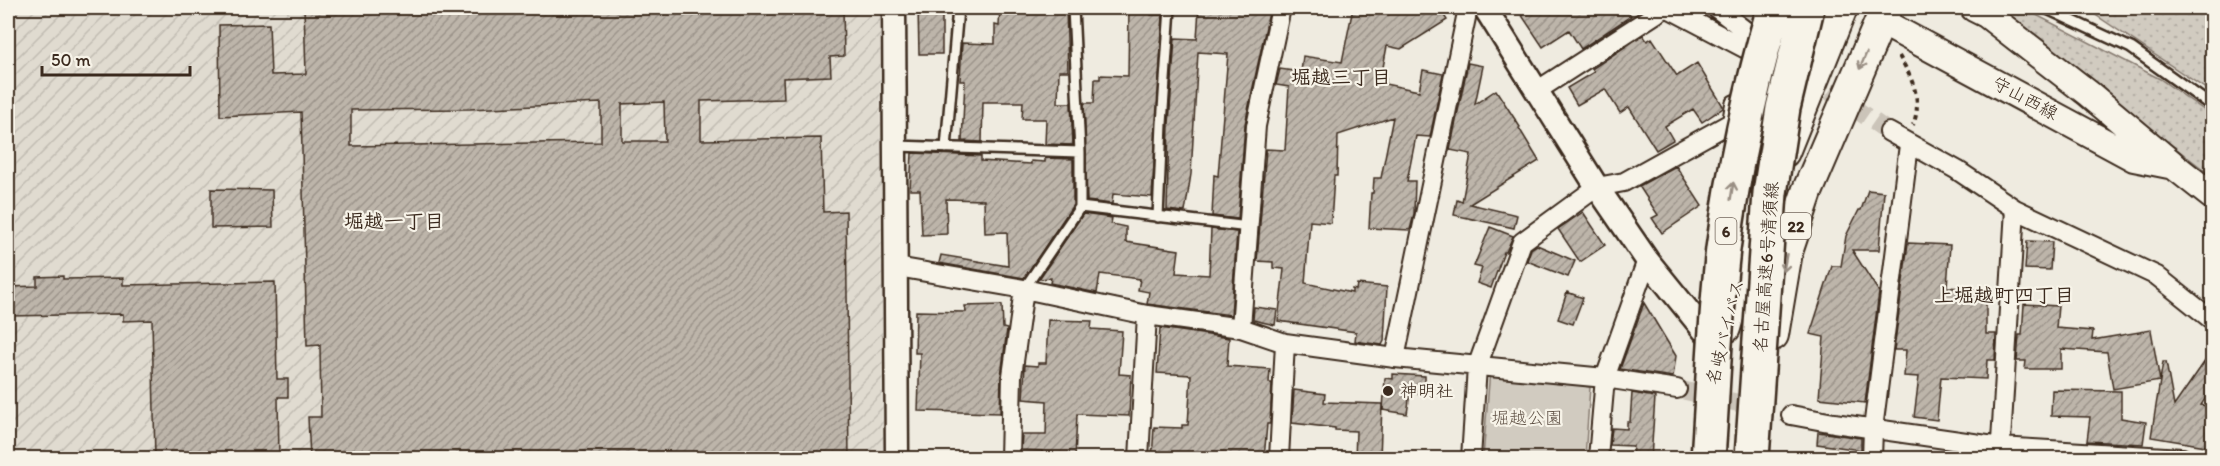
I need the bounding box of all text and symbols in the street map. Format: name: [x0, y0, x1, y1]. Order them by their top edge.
scale bar: [42, 39, 190, 77]
text: 50 m: [51, 49, 91, 71]
one-way arrow: [1857, 52, 1868, 70]
district label: 堀越三丁目: [1291, 65, 1391, 89]
street label: 守山西線: [1988, 71, 2062, 125]
street label: 名古屋高速6号清須線: [1749, 181, 1783, 353]
one-way arrow: [1727, 182, 1738, 202]
district label: 堀越一丁目: [344, 209, 444, 233]
road number: 22: [1781, 213, 1811, 239]
road number: 6: [1716, 218, 1736, 244]
one-way arrow: [1780, 252, 1791, 272]
street label: 名岐バイパス: [1701, 277, 1749, 387]
district label: 上堀越町四丁目: [1934, 283, 2074, 307]
place label: 神明社: [1400, 380, 1454, 402]
marker: 神明社: [1381, 384, 1395, 398]
park label: 堀越公園: [1491, 407, 1563, 429]

